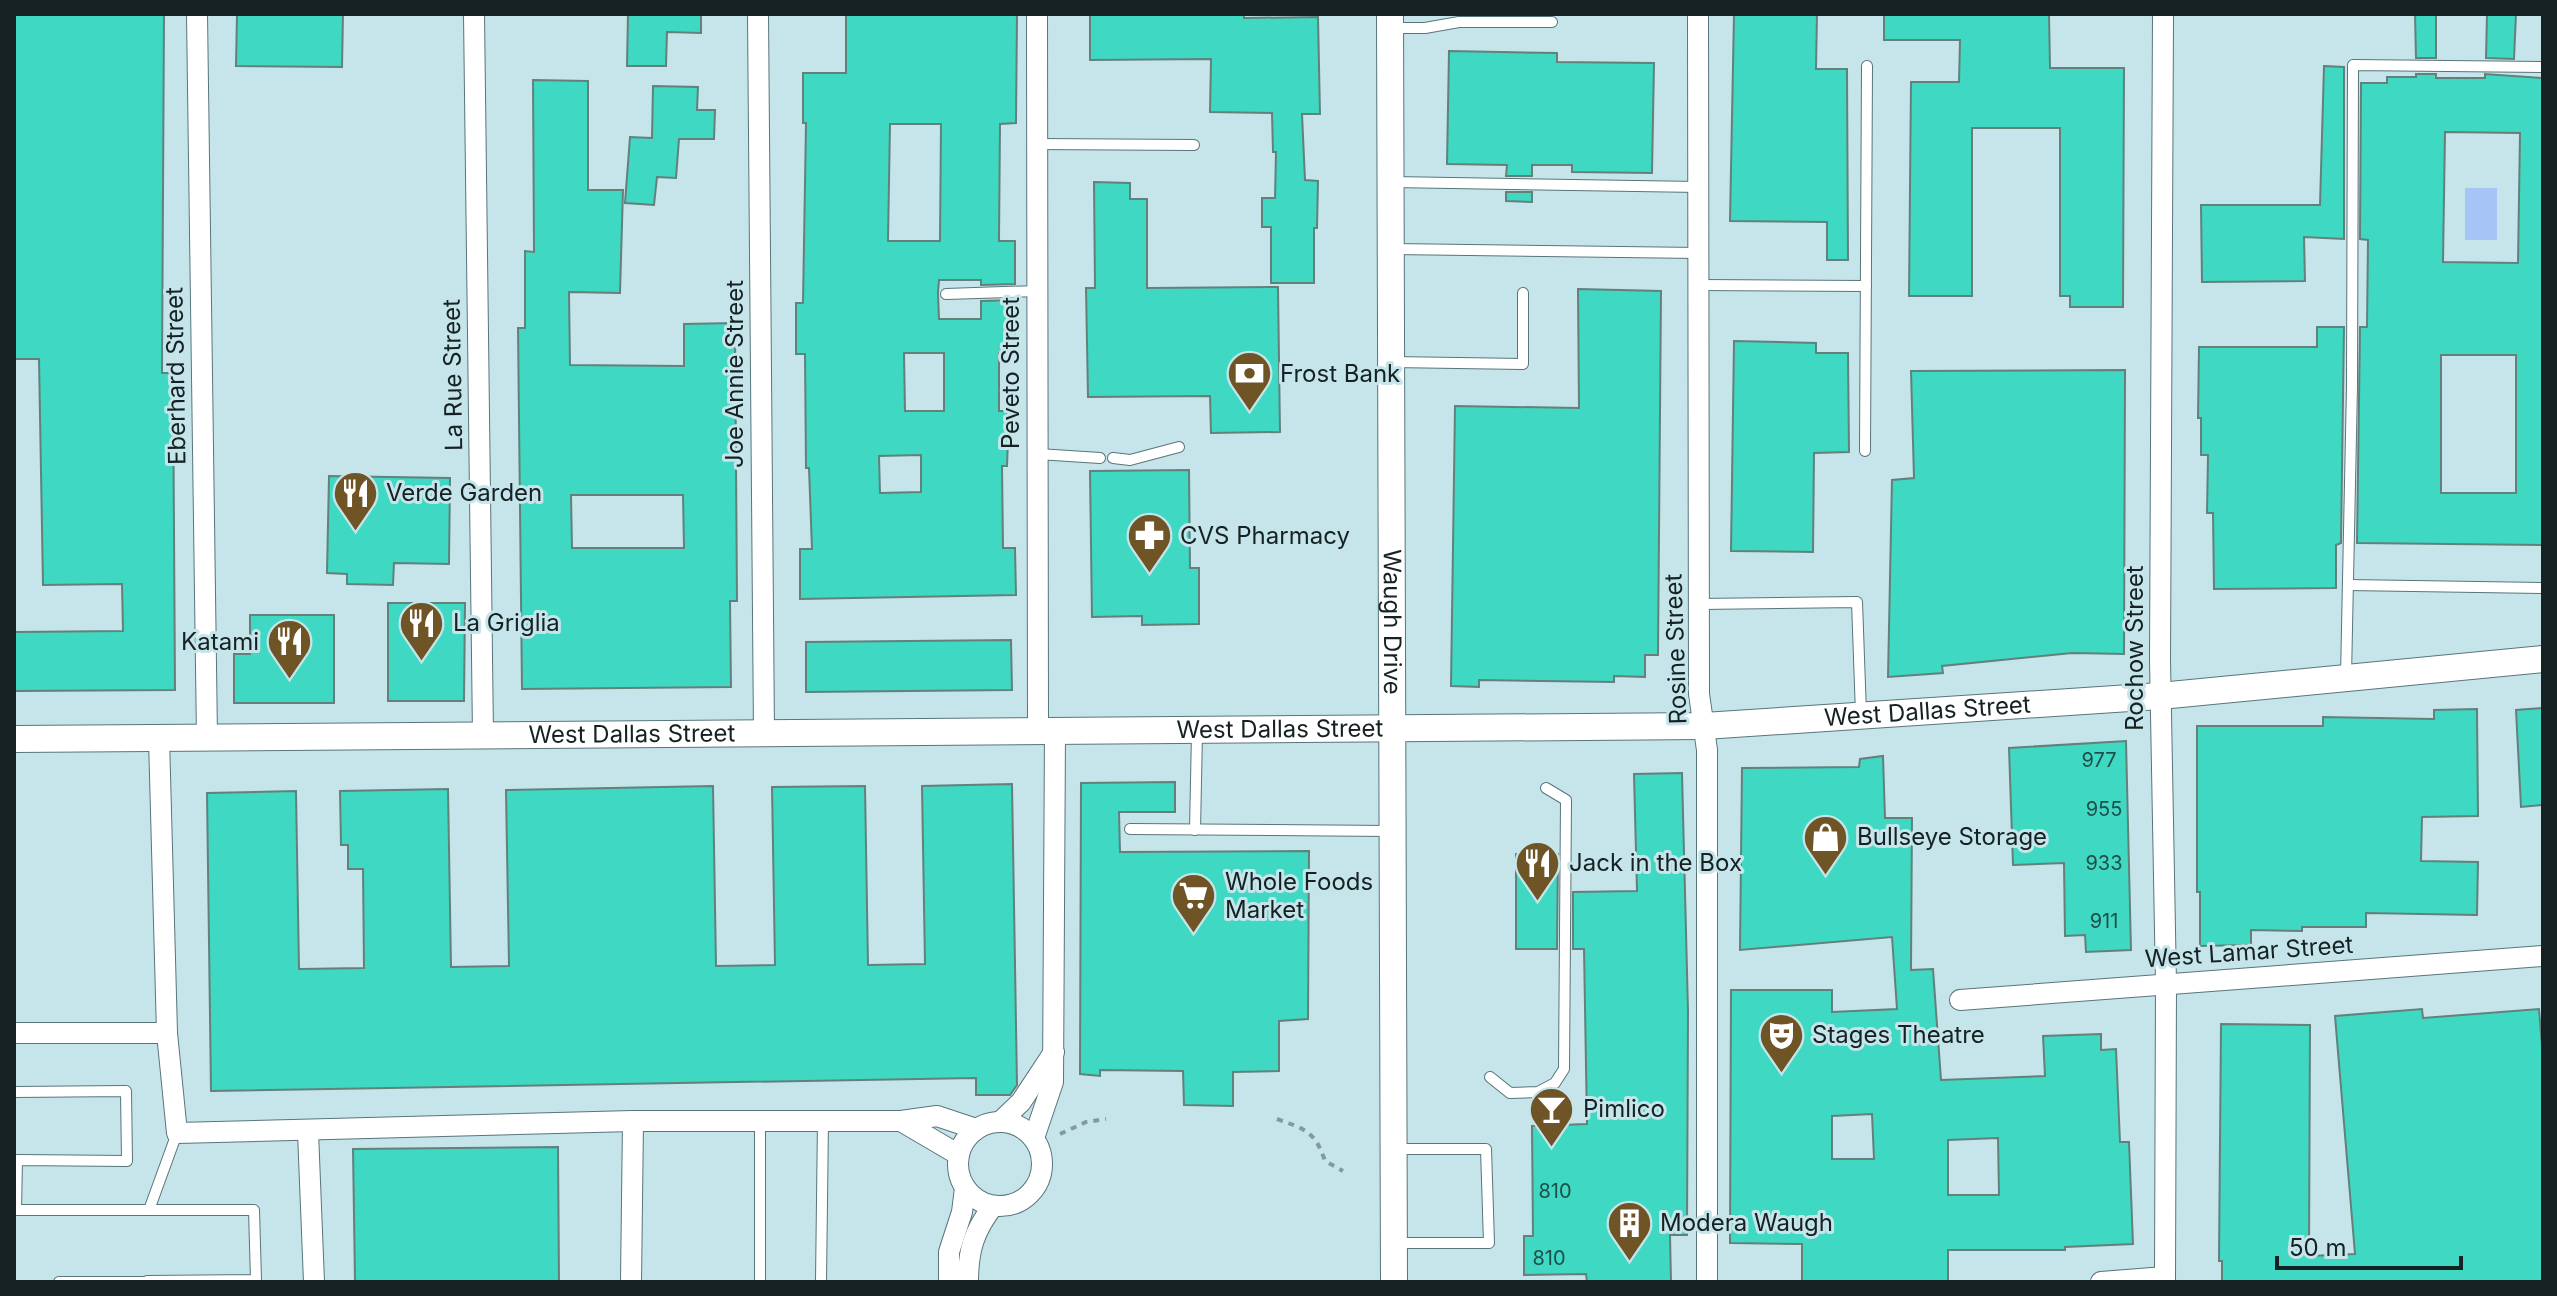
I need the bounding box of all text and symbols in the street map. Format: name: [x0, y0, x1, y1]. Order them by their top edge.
street label: Joe Annie Street: [720, 280, 749, 468]
street label: Eberhard Street: [159, 287, 192, 465]
street label: Peveto Street: [996, 297, 1025, 449]
street label: La Rue Street: [437, 299, 468, 451]
bank icon: Frost Bank: [1225, 350, 1273, 413]
place label: Frost Bank: [1280, 359, 1400, 388]
restaurant icon: Verde Garden: [331, 469, 379, 532]
place label: Verde Garden: [386, 478, 542, 507]
pharmacy icon: CVS Pharmacy: [1125, 512, 1173, 575]
place label: CVS Pharmacy: [1180, 521, 1350, 550]
street label: Waugh Drive: [1378, 549, 1407, 695]
street label: Rochow Street: [2120, 565, 2149, 731]
street label: Rosine Street: [1658, 573, 1693, 725]
restaurant icon: La Griglia: [398, 599, 446, 662]
place label: La Griglia: [453, 608, 560, 637]
restaurant icon: Katami: [266, 618, 314, 681]
place label: Katami: [181, 627, 259, 656]
street label: West Dallas Street: [1823, 690, 2032, 732]
street label: West Dallas Street: [1176, 713, 1384, 744]
street label: West Dallas Street: [528, 718, 736, 749]
house number: 977: [2081, 748, 2117, 772]
house number: 955: [2086, 797, 2122, 821]
shop icon: Bullseye Storage: [1802, 813, 1850, 876]
place label: Bullseye Storage: [1857, 822, 2047, 851]
restaurant icon: Jack in the Box: [1514, 839, 1562, 902]
place label: Jack in the Box: [1569, 848, 1742, 877]
house number: 933: [2085, 851, 2123, 875]
place label: Whole Foods Market: [1225, 867, 1373, 924]
supermarket icon: Whole Foods Market: [1170, 872, 1218, 935]
house number: 911: [2090, 909, 2118, 933]
street label: West Lamar Street: [2144, 930, 2354, 973]
theatre icon: Stages Theatre: [1757, 1011, 1805, 1074]
place label: Stages Theatre: [1812, 1020, 1985, 1049]
bar icon: Pimlico: [1528, 1085, 1576, 1148]
place label: Pimlico: [1583, 1094, 1665, 1123]
house number: 810: [1538, 1179, 1572, 1203]
building icon: Modera Waugh: [1605, 1199, 1653, 1262]
place label: Modera Waugh: [1660, 1208, 1833, 1237]
scale bar: [2277, 1220, 2461, 1270]
text: 50 m: [2289, 1233, 2347, 1262]
house number: 810: [1532, 1246, 1566, 1270]

